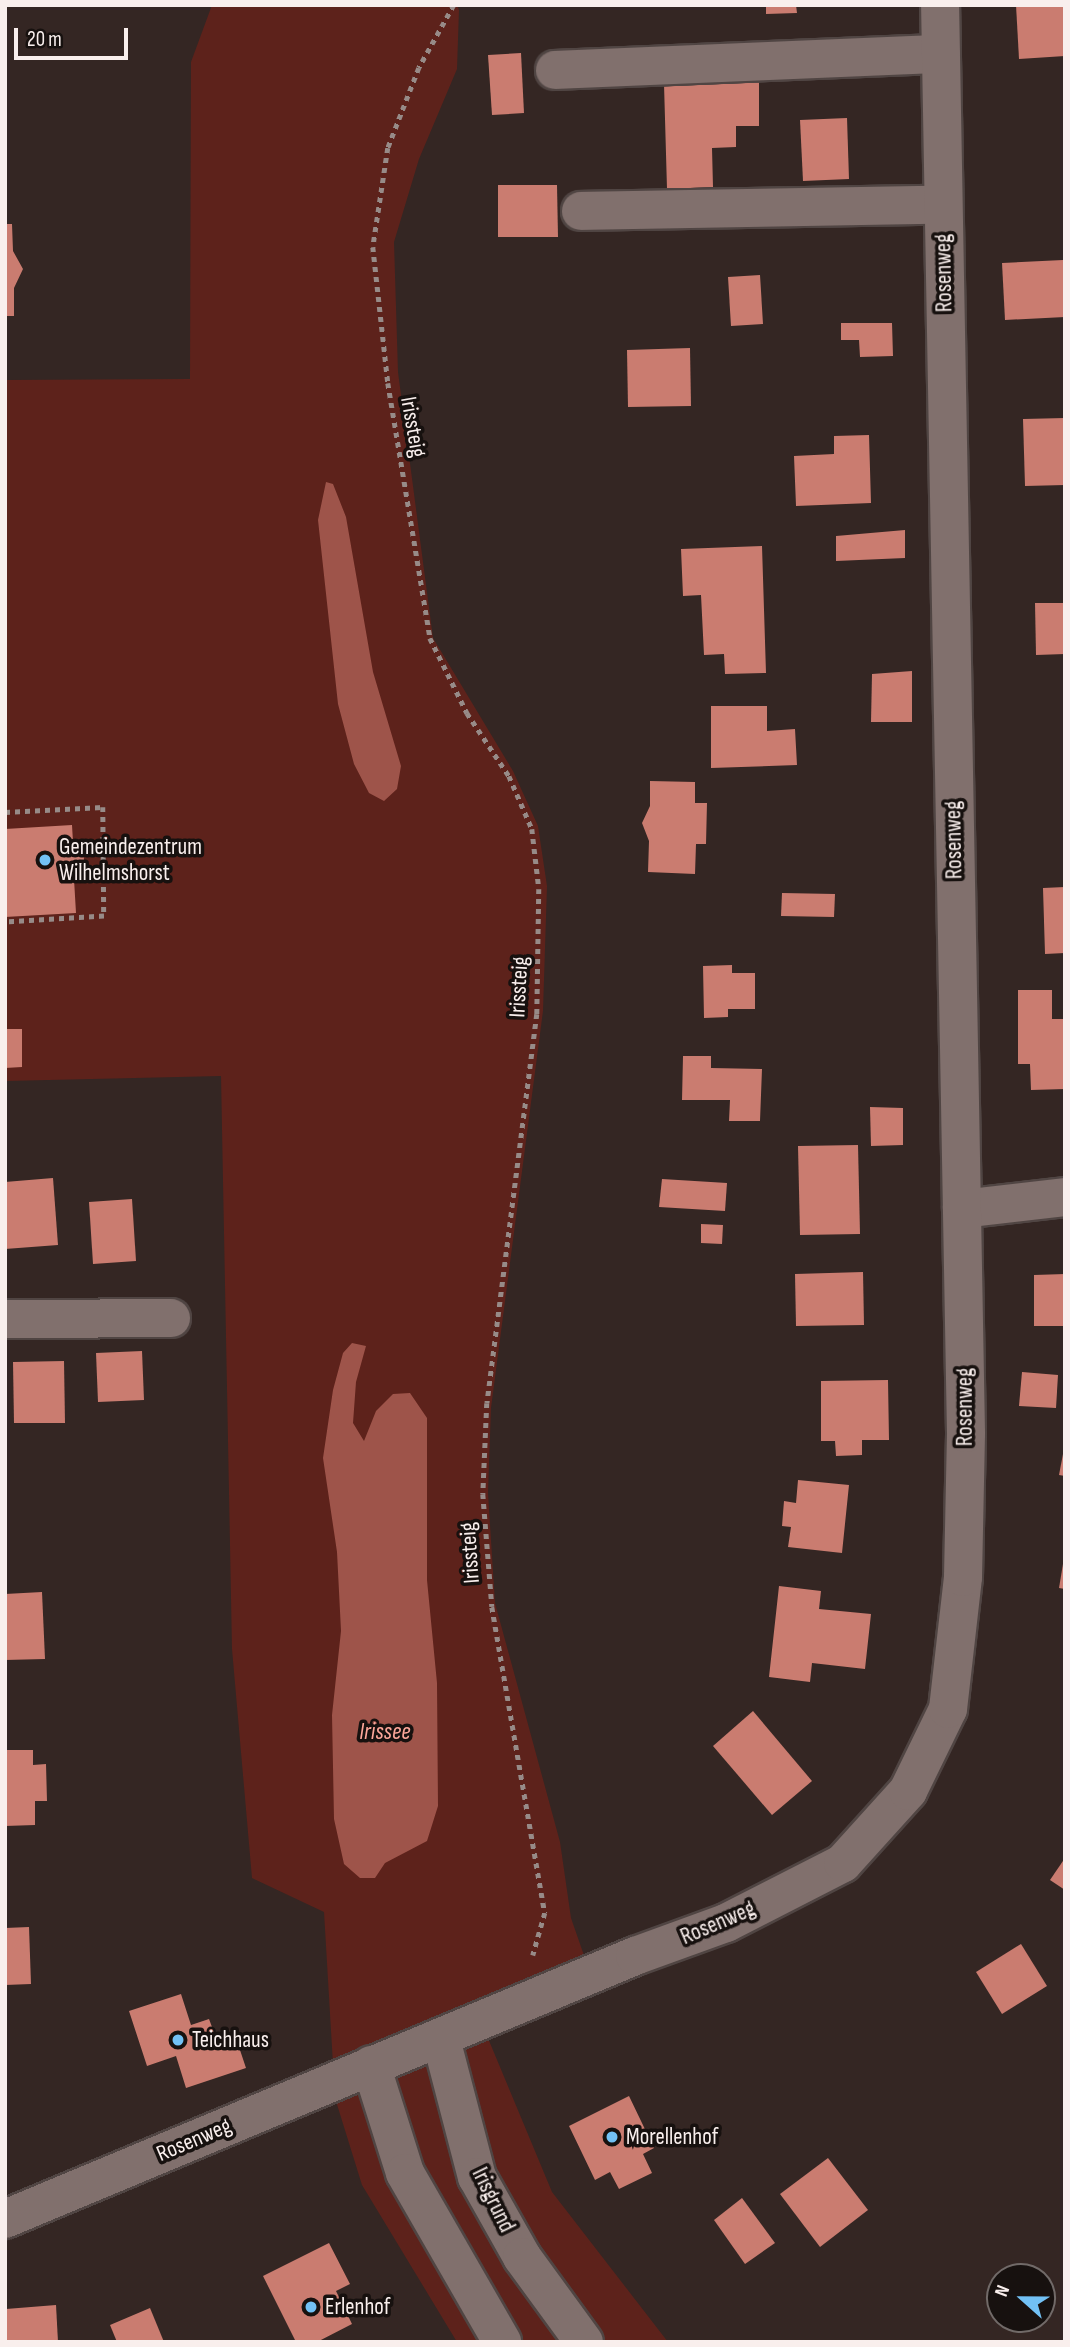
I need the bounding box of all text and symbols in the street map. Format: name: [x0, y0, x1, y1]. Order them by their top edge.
scale bar: [18, 14, 131, 58]
text: 20 m: [27, 27, 62, 52]
street label: Rosenweg: [930, 234, 958, 312]
street label: Irissteig: [394, 394, 432, 460]
street label: Rosenweg: [940, 801, 968, 879]
place label: Gemeindezentrum Wilhelmshorst: [59, 833, 202, 887]
marker: Gemeindezentrum Wilhelmshorst: [37, 852, 53, 868]
street label: Irissteig: [504, 956, 534, 1018]
street label: Rosenweg: [951, 1368, 979, 1446]
street label: Irissteig: [454, 1521, 486, 1585]
water label: Irissee: [359, 1718, 411, 1746]
street label: Rosenweg: [676, 1895, 760, 1951]
place label: Teichhaus: [192, 2026, 269, 2054]
marker: Teichhaus: [170, 2032, 186, 2048]
street label: Rosenweg: [152, 2112, 236, 2168]
place label: Morellenhof: [626, 2123, 718, 2151]
marker: Morellenhof: [604, 2129, 620, 2145]
street label: Irisgrund: [466, 2163, 520, 2237]
north arrow: [986, 2263, 1056, 2333]
text: N: [990, 2282, 1015, 2300]
place label: Erlenhof: [325, 2293, 390, 2321]
marker: Erlenhof: [303, 2299, 319, 2315]

